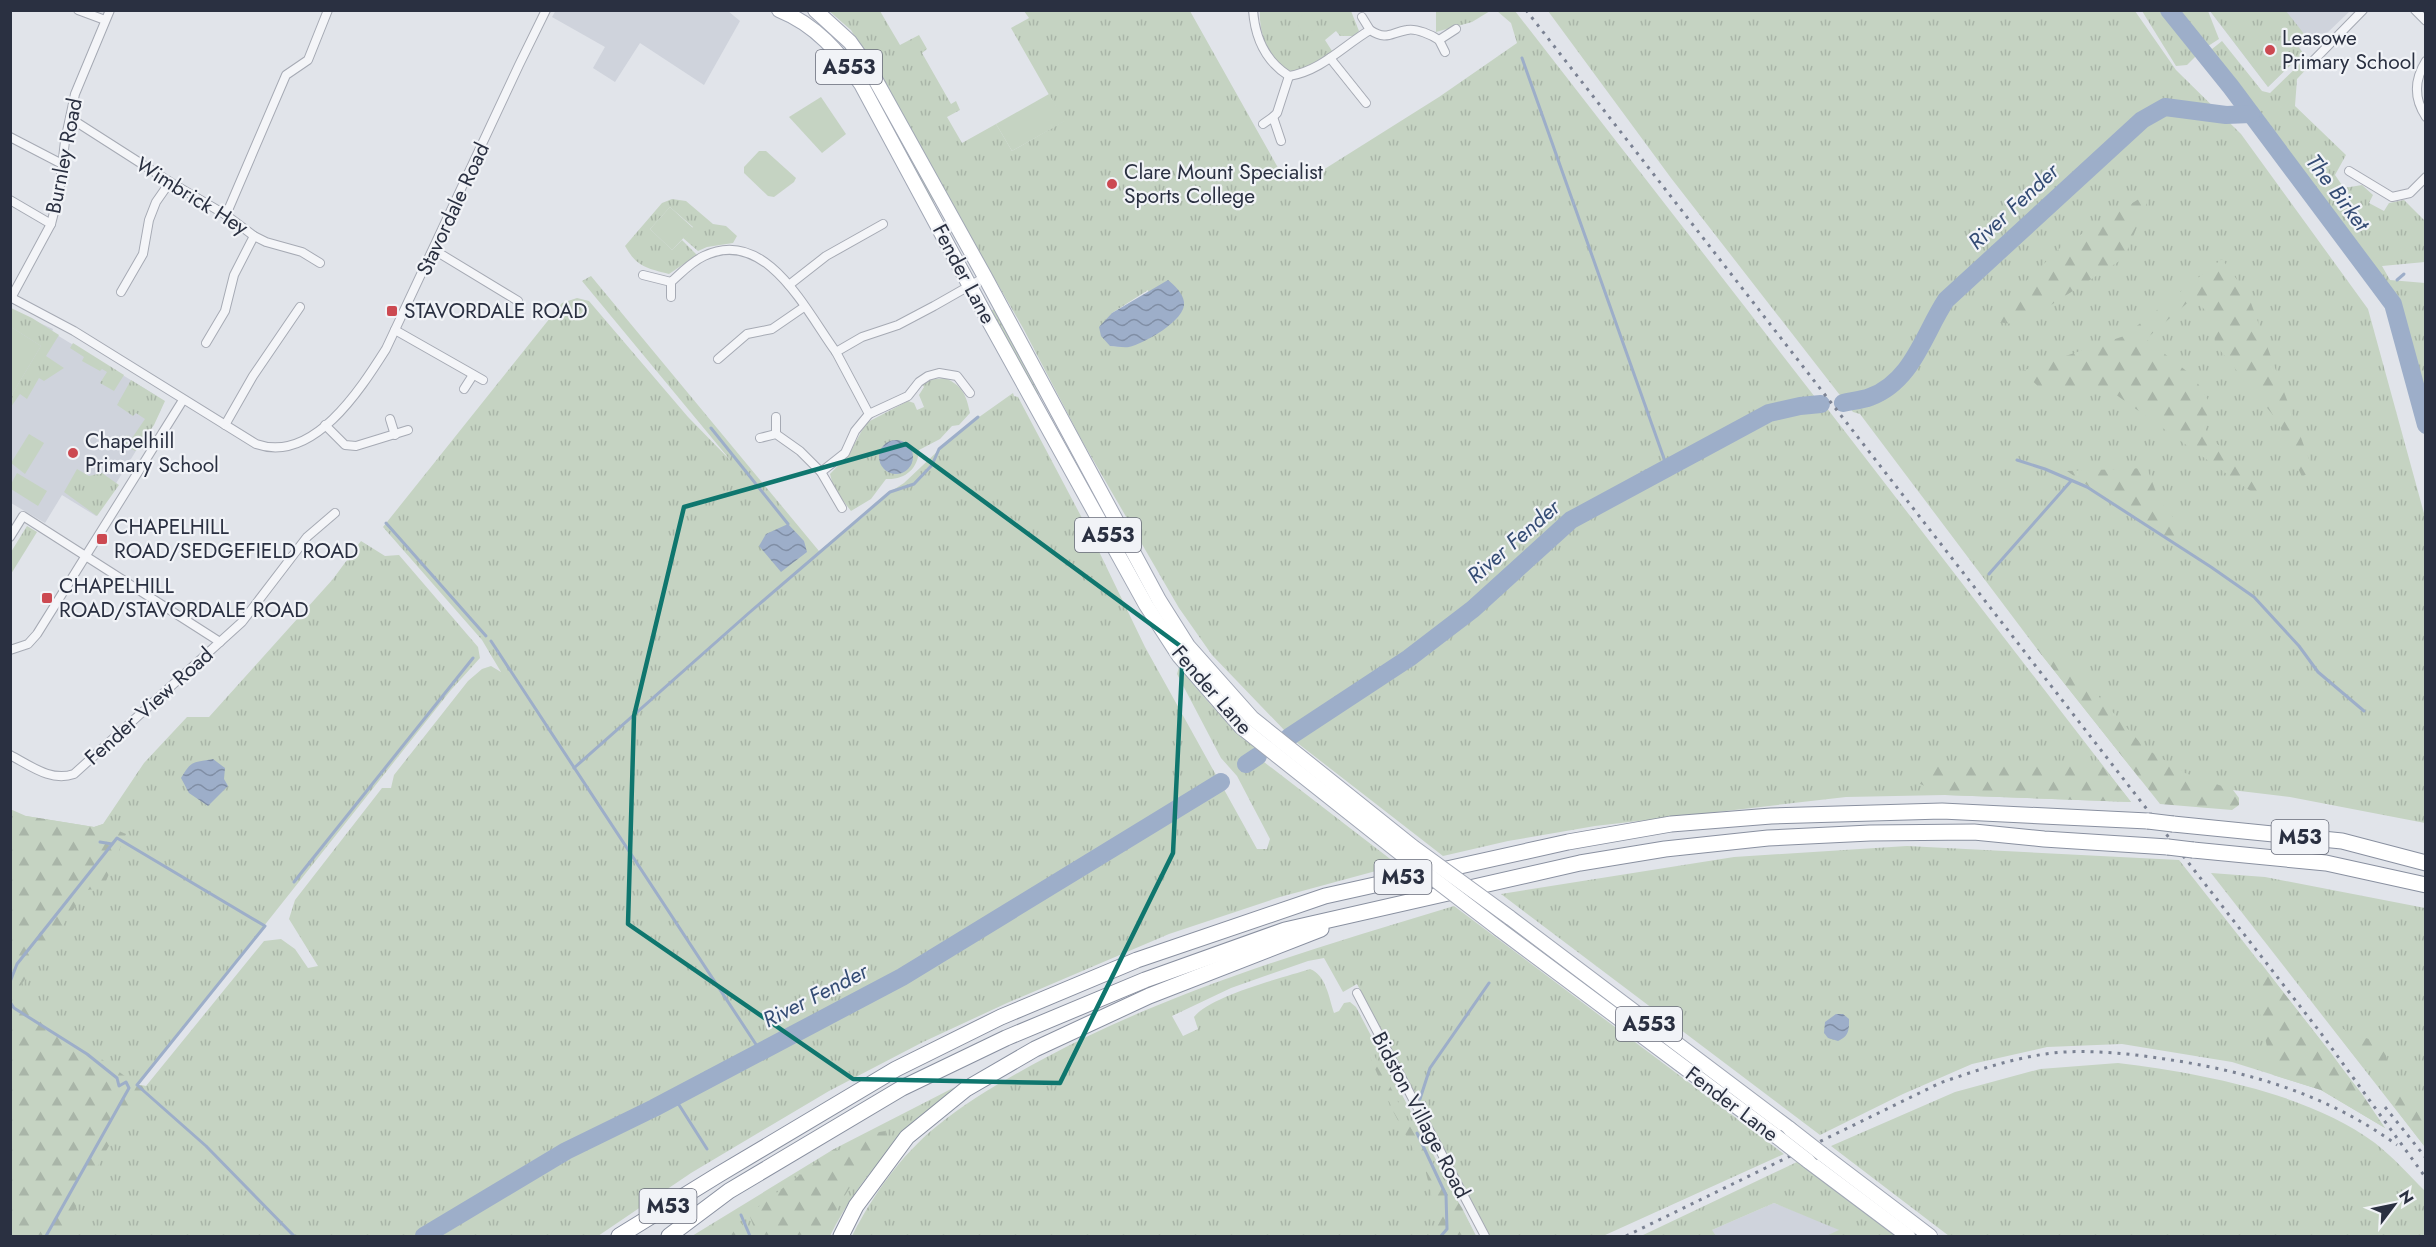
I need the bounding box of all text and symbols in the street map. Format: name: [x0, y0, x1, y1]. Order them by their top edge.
place label: Leasowe Primary School: [2282, 23, 2416, 77]
marker: Leasowe Primary School: [2263, 43, 2277, 57]
road number: A553: [816, 50, 882, 84]
street label: Burnley Road: [38, 96, 90, 216]
street label: Stavordale Road: [409, 138, 497, 280]
water label: The Birket: [2299, 147, 2379, 239]
street label: Wimbrick Hey: [130, 149, 255, 243]
water label: River Fender: [1960, 154, 2067, 257]
place label: Clare Mount Specialist Sports College: [1124, 157, 1323, 211]
marker: Clare Mount Specialist Sports College: [1105, 177, 1119, 191]
street label: Fender Lane: [925, 219, 1003, 329]
place label: STAVORDALE ROAD: [404, 296, 588, 326]
marker: STAVORDALE ROAD: [385, 304, 399, 318]
place label: Chapelhill Primary School: [85, 426, 219, 480]
marker: Chapelhill Primary School: [66, 446, 80, 460]
water label: River Fender: [1459, 490, 1568, 591]
place label: CHAPELHILL ROAD/SEDGEFIELD ROAD: [114, 512, 358, 566]
road number: A553: [1075, 518, 1141, 552]
marker: CHAPELHILL ROAD/SEDGEFIELD ROAD: [95, 532, 109, 546]
place label: CHAPELHILL ROAD/STAVORDALE ROAD: [59, 571, 309, 625]
marker: CHAPELHILL ROAD/STAVORDALE ROAD: [40, 591, 54, 605]
street label: Fender Lane: [1165, 639, 1259, 741]
street label: Fender View Road: [78, 640, 220, 772]
road number: M53: [2272, 820, 2328, 854]
road number: M53: [1374, 860, 1432, 894]
water label: River Fender: [757, 954, 875, 1035]
road number: A553: [1616, 1007, 1682, 1041]
street label: Bidston Village Road: [1364, 1026, 1478, 1204]
street label: Fender Lane: [1679, 1059, 1785, 1149]
north arrow: [2364, 1175, 2424, 1235]
text: N: [2393, 1186, 2419, 1209]
road number: M53: [640, 1189, 696, 1223]

